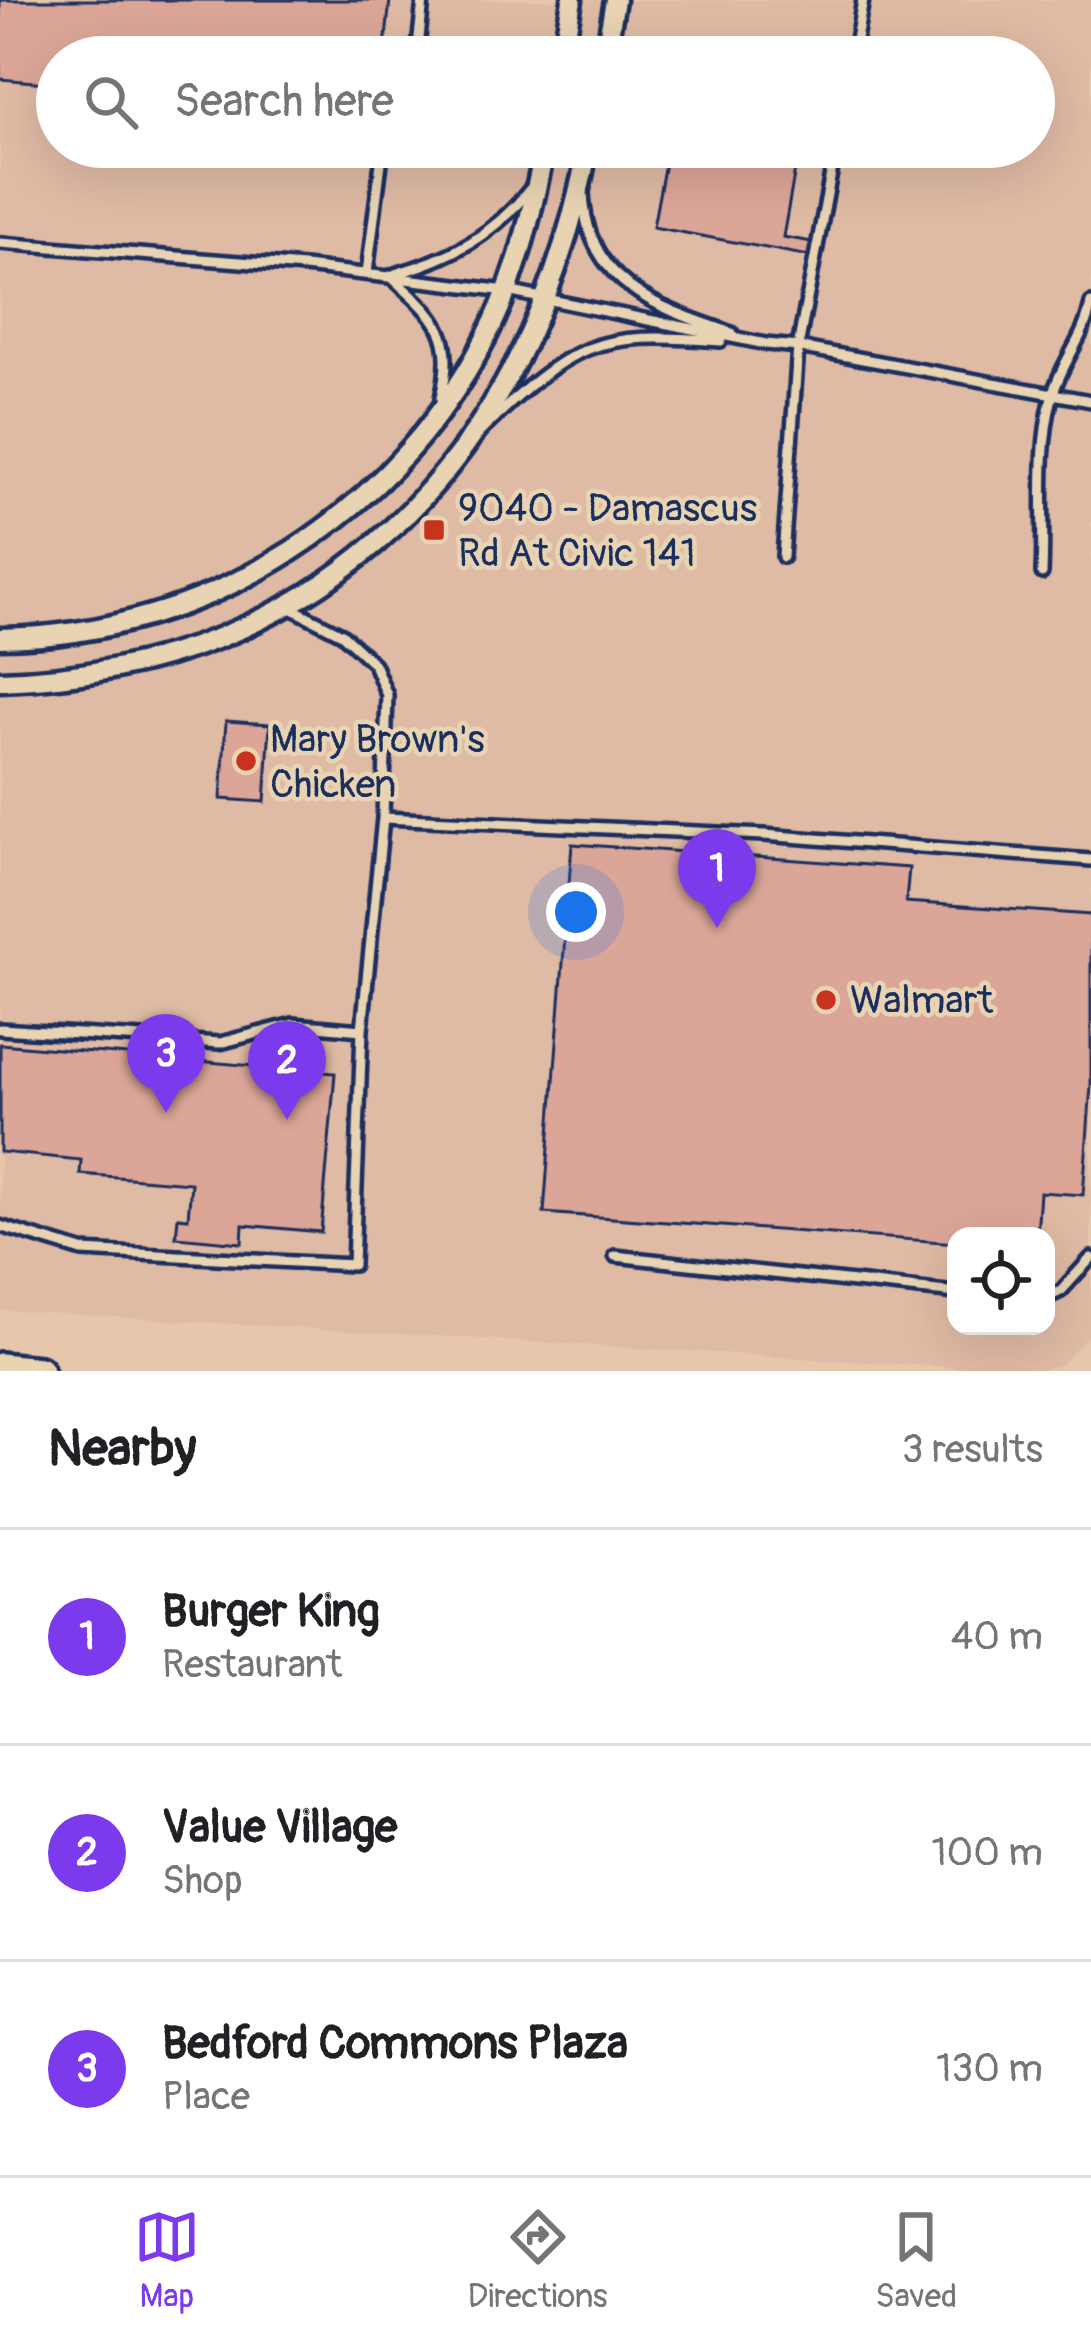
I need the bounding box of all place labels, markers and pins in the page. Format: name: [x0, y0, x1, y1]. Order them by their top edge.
place label: 9040 - Damascus Rd At Civic 141: [458, 484, 757, 578]
marker: 9040 - Damascus Rd At Civic 141: [421, 517, 447, 543]
place label: Mary Brown's Chicken: [270, 715, 485, 809]
marker: Mary Brown's Chicken: [233, 748, 259, 774]
pin: 1: [678, 829, 756, 928]
place label: Walmart: [850, 976, 993, 1025]
marker: Walmart: [813, 987, 839, 1013]
pin: 3: [127, 1014, 205, 1113]
pin: 2: [248, 1021, 326, 1120]

